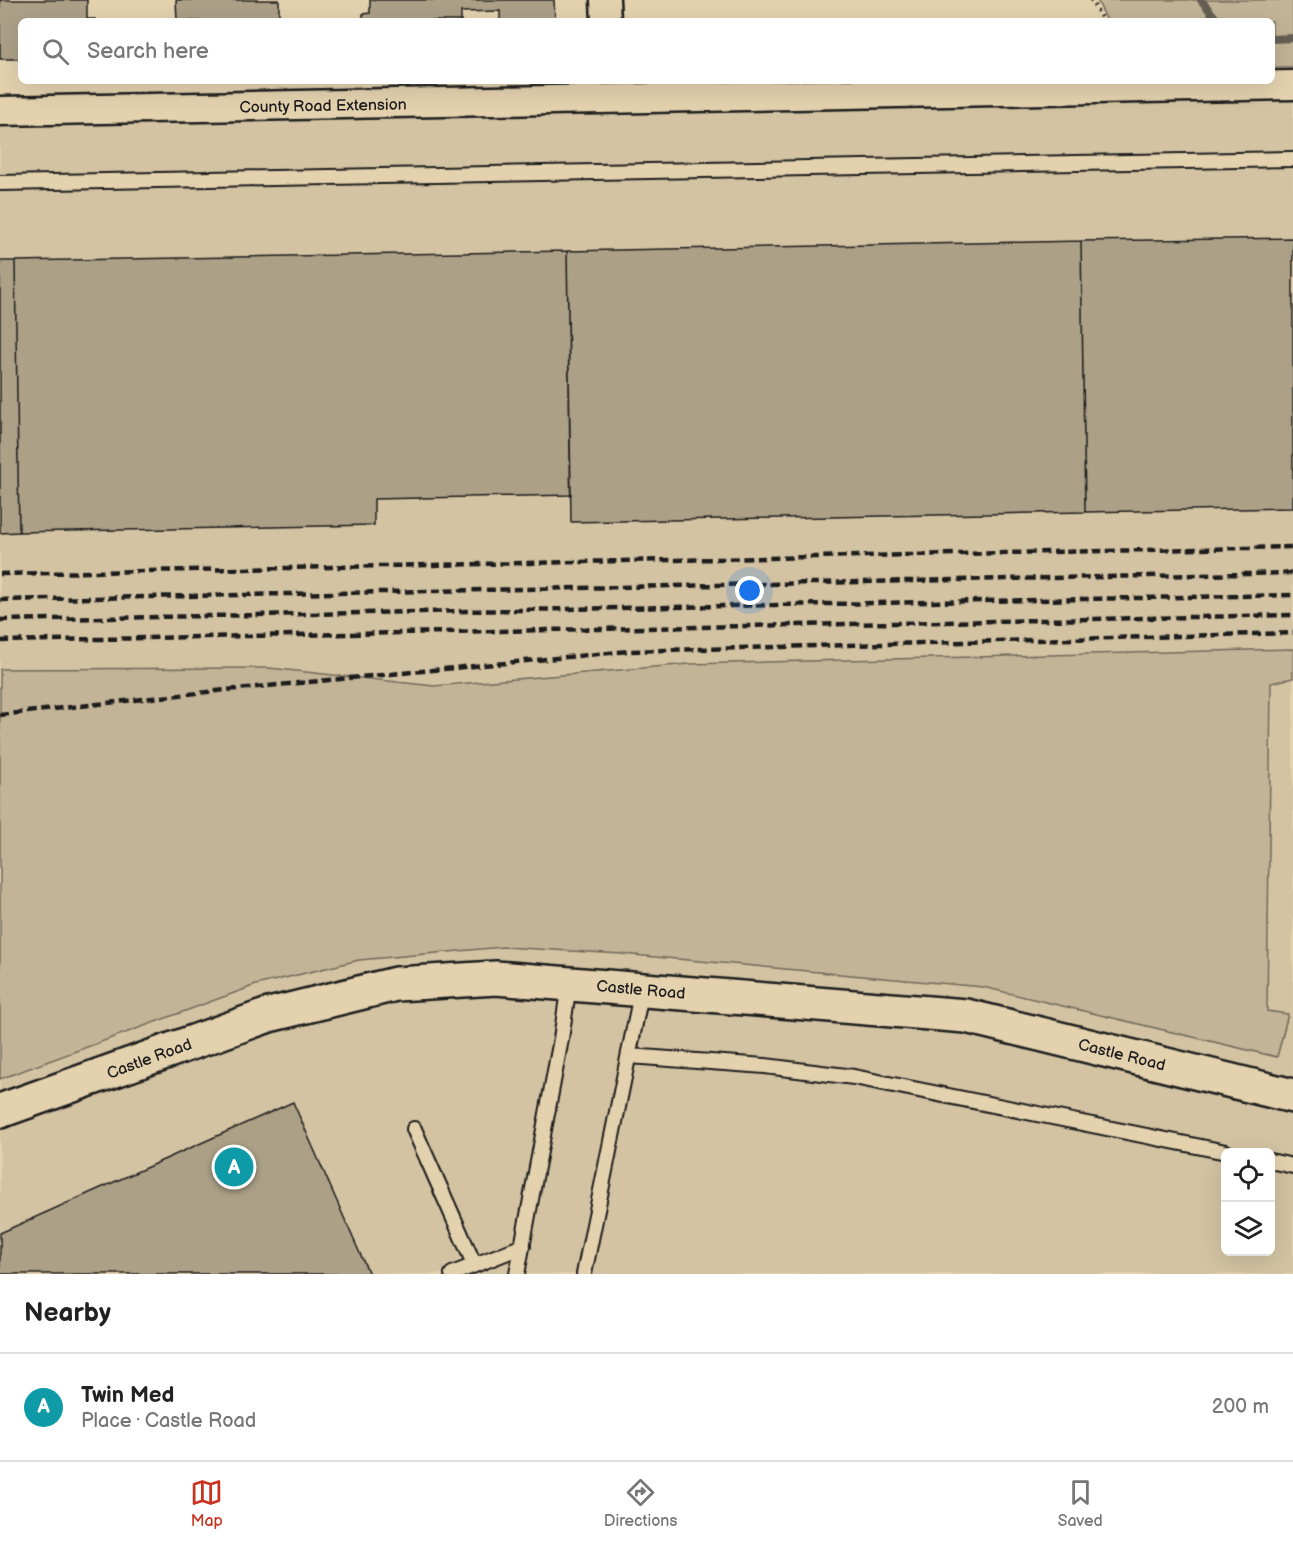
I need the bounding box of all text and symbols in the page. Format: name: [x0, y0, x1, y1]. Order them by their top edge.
search box: [18, 18, 1275, 84]
icon: search: [39, 35, 72, 68]
text: Search here: [87, 38, 209, 65]
street label: County Road Extension: [239, 96, 407, 117]
your location: [735, 576, 764, 605]
street label: Castle Road: [596, 977, 686, 1004]
street label: Castle Road: [104, 1035, 195, 1084]
street label: Castle Road: [1076, 1035, 1167, 1075]
pin: A: [214, 1144, 254, 1190]
map controls: [1221, 1148, 1275, 1256]
button: locate: [1221, 1148, 1275, 1202]
button: layers: [1221, 1202, 1275, 1256]
text: Nearby: [24, 1298, 111, 1329]
text: Twin Med: [81, 1382, 174, 1409]
text: A: [37, 1395, 50, 1419]
text: 200 m: [1212, 1395, 1269, 1419]
text: Place · Castle Road: [81, 1409, 256, 1433]
tab: Map: [190, 1476, 223, 1531]
tab: Directions: [604, 1476, 677, 1531]
tab: Saved: [1058, 1476, 1103, 1531]

